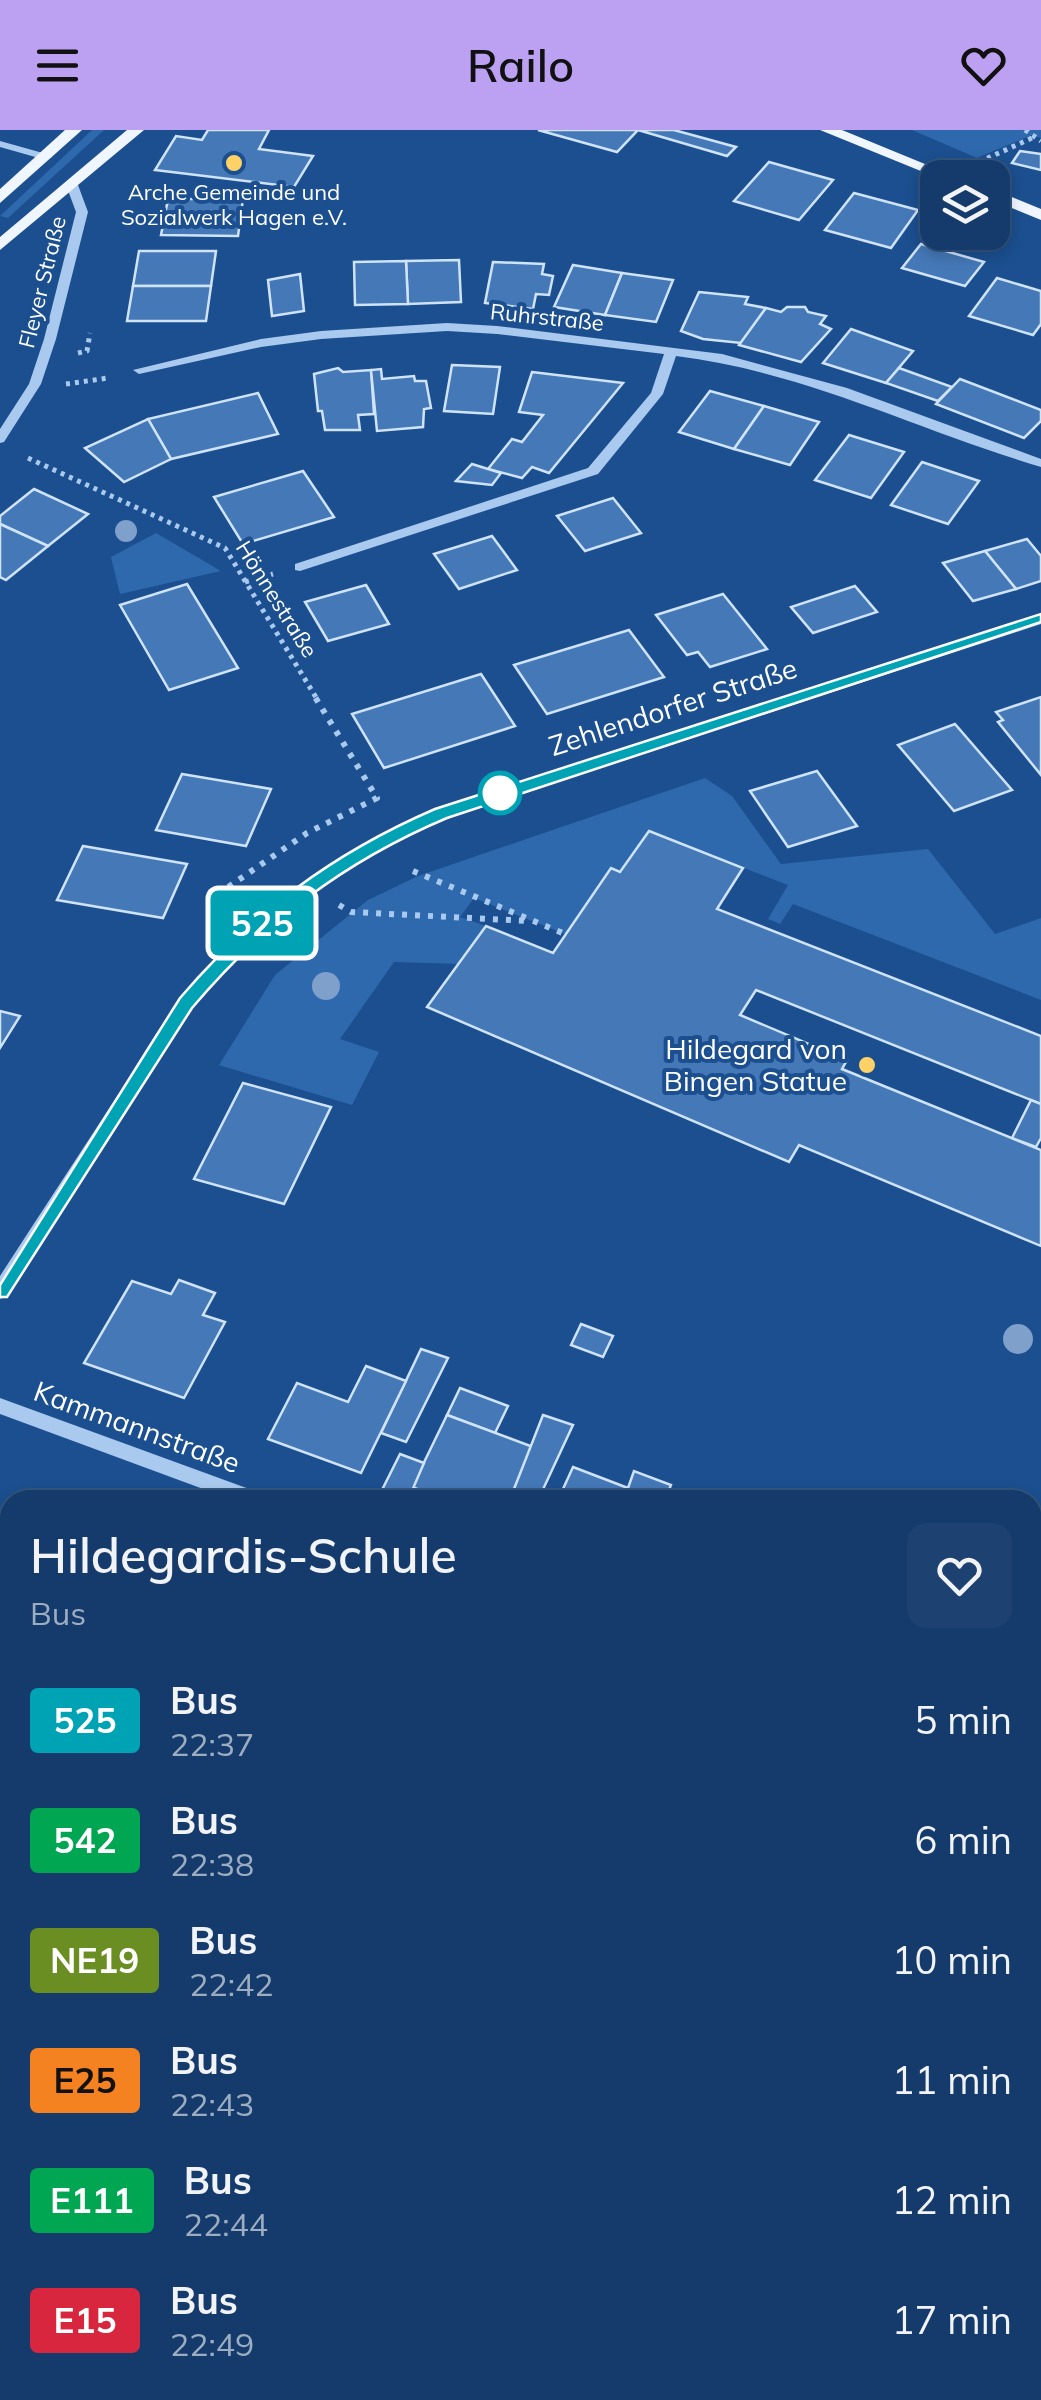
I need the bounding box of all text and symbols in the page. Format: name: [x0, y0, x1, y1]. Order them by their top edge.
text: Railo: [467, 37, 574, 93]
icon: menu: [30, 38, 85, 93]
icon: heart: [956, 38, 1011, 93]
marker: Arche Gemeinde und Sozialwerk Hagen e.V.: [223, 152, 245, 174]
map controls: [920, 160, 1010, 250]
button: layers: [920, 160, 1010, 250]
place label: Arche Gemeinde und Sozialwerk Hagen e.V.: [121, 178, 347, 231]
street label: Fleyer Straße: [12, 213, 72, 351]
street label: Ruhrstraße: [489, 297, 605, 337]
street label: Hönnestraße: [230, 535, 324, 663]
street label: Zehlendorfer Straße: [544, 650, 801, 763]
unlabelled marker: [479, 772, 521, 814]
line badge: 525: [204, 890, 320, 956]
text: 525: [230, 901, 294, 945]
place label: Hildegard von Bingen Statue: [664, 1031, 847, 1098]
marker: Hildegard von Bingen Statue: [856, 1054, 878, 1076]
street label: Kammannstraße: [29, 1373, 245, 1480]
button: heart: [907, 1523, 1012, 1628]
text: Hildegardis-Schule: [30, 1525, 457, 1585]
text: Bus: [30, 1593, 86, 1633]
text: Bus: [170, 1676, 238, 1724]
text: 5 min: [915, 1696, 1012, 1744]
text: 525: [53, 1698, 117, 1742]
text: 22:37: [170, 1724, 254, 1764]
text: Bus: [170, 1796, 238, 1844]
text: 6 min: [915, 1816, 1012, 1864]
text: 542: [53, 1818, 117, 1862]
text: 22:38: [170, 1844, 254, 1884]
text: Bus: [189, 1916, 257, 1964]
text: 10 min: [892, 1936, 1012, 1984]
text: NE19: [50, 1938, 139, 1982]
text: 22:42: [189, 1964, 273, 2004]
text: Bus: [170, 2036, 238, 2084]
text: 11 min: [892, 2056, 1012, 2104]
text: E25: [54, 2058, 116, 2102]
text: 22:43: [170, 2084, 254, 2124]
text: Bus: [184, 2156, 252, 2204]
text: 12 min: [892, 2176, 1012, 2224]
text: E111: [50, 2178, 134, 2222]
text: 22:44: [184, 2204, 268, 2244]
text: Bus: [170, 2276, 238, 2324]
text: 17 min: [892, 2296, 1012, 2344]
text: E15: [54, 2298, 116, 2342]
text: 22:49: [170, 2324, 254, 2364]

